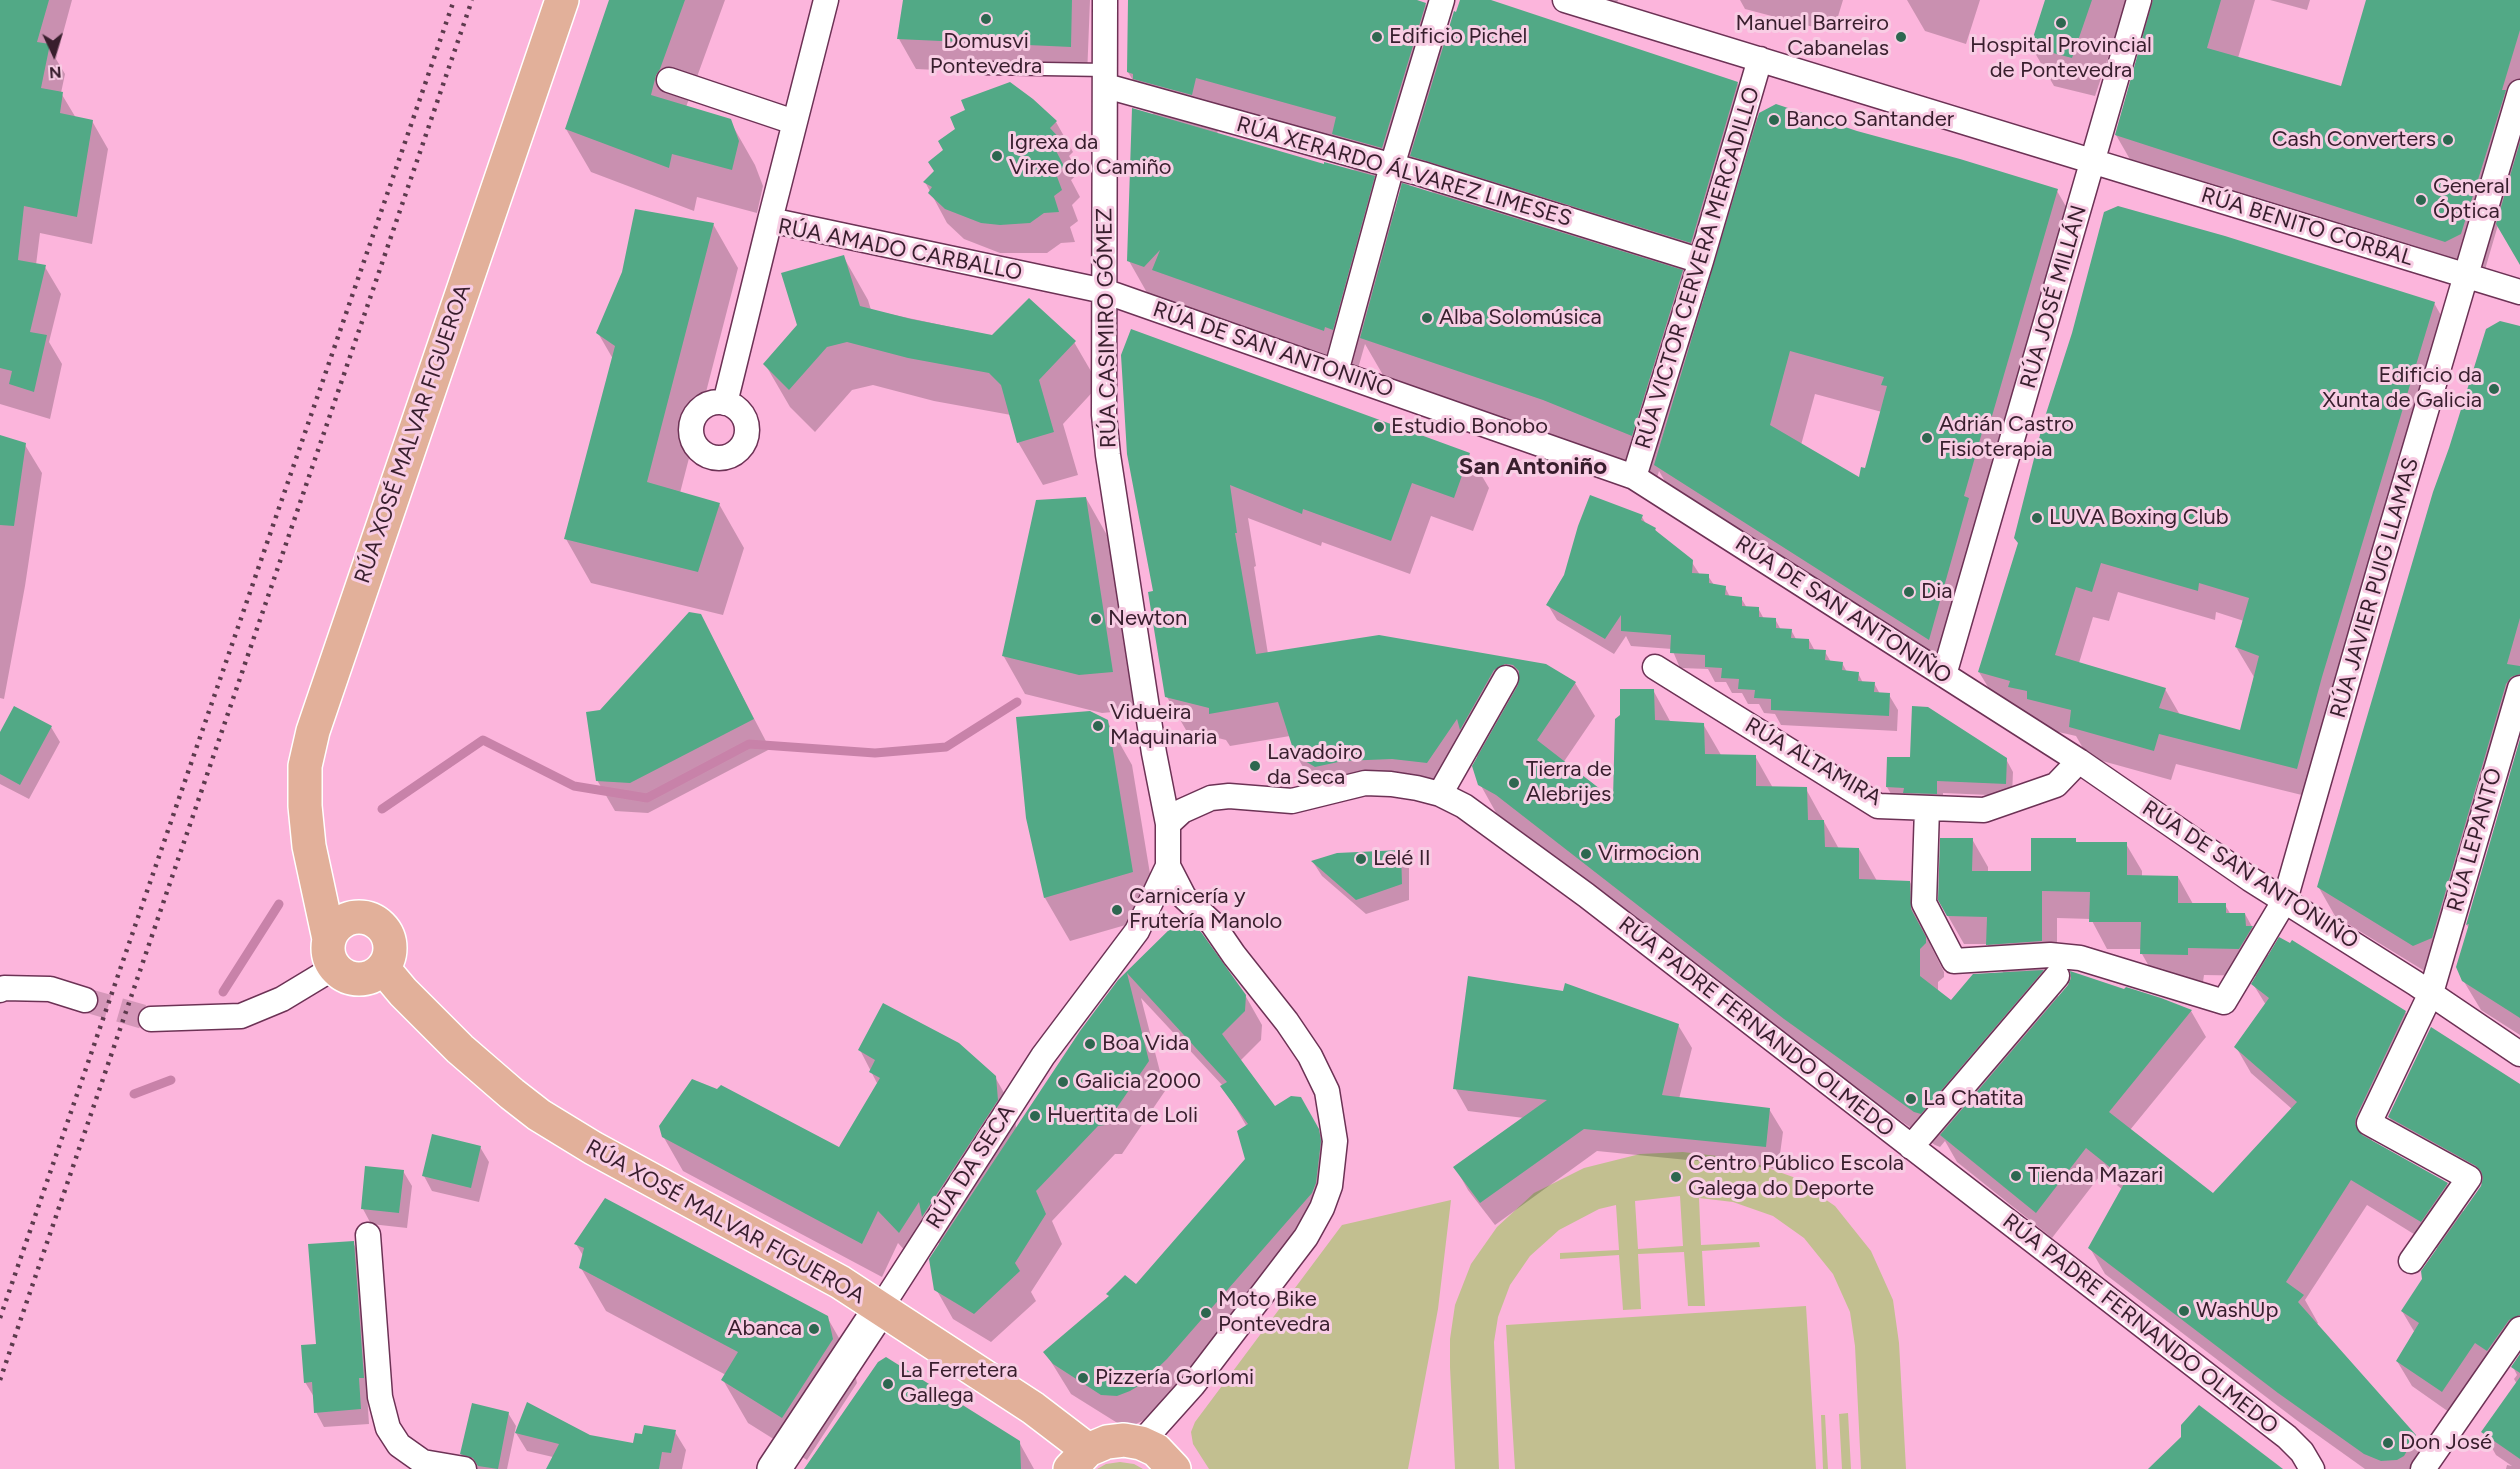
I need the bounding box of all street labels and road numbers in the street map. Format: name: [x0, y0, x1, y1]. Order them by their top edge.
street label: RÚA VICTOR CERVERA MERCADILLO: [1630, 84, 1766, 452]
street label: RÚA XERARDO ÁLVAREZ LIMESES: [1233, 111, 1575, 233]
street label: RÚA BENITO CORBAL: [2198, 182, 2416, 272]
street label: RÚA JOSÉ MILLÁN: [2015, 202, 2093, 392]
street label: RÚA CASIMIRO GÓMEZ: [1092, 208, 1122, 448]
street label: RÚA AMADO CARBALLO: [776, 213, 1024, 287]
street label: RÚA XOSÉ MALVAR FIGUEROA: [349, 281, 477, 587]
street label: RÚA DE SAN ANTONIÑO: [1149, 296, 1397, 404]
street label: RÚA JAVIER PUIG LLAMAS: [2325, 455, 2425, 721]
street label: RÚA DE SAN ANTONIÑO: [1730, 530, 1956, 690]
street label: RÚA ALTAMIRA: [1740, 712, 1886, 812]
street label: RÚA LEPANTO: [2442, 765, 2508, 915]
street label: RÚA DE SAN ANTONIÑO: [2137, 795, 2363, 955]
street label: RÚA PADRE FERNANDO OLMEDO: [1613, 911, 1899, 1143]
street label: RÚA DA SECA: [921, 1100, 1021, 1234]
street label: RÚA XOSÉ MALVAR FIGUEROA: [581, 1134, 869, 1310]
street label: RÚA PADRE FERNANDO OLMEDO: [1997, 1208, 2283, 1440]

